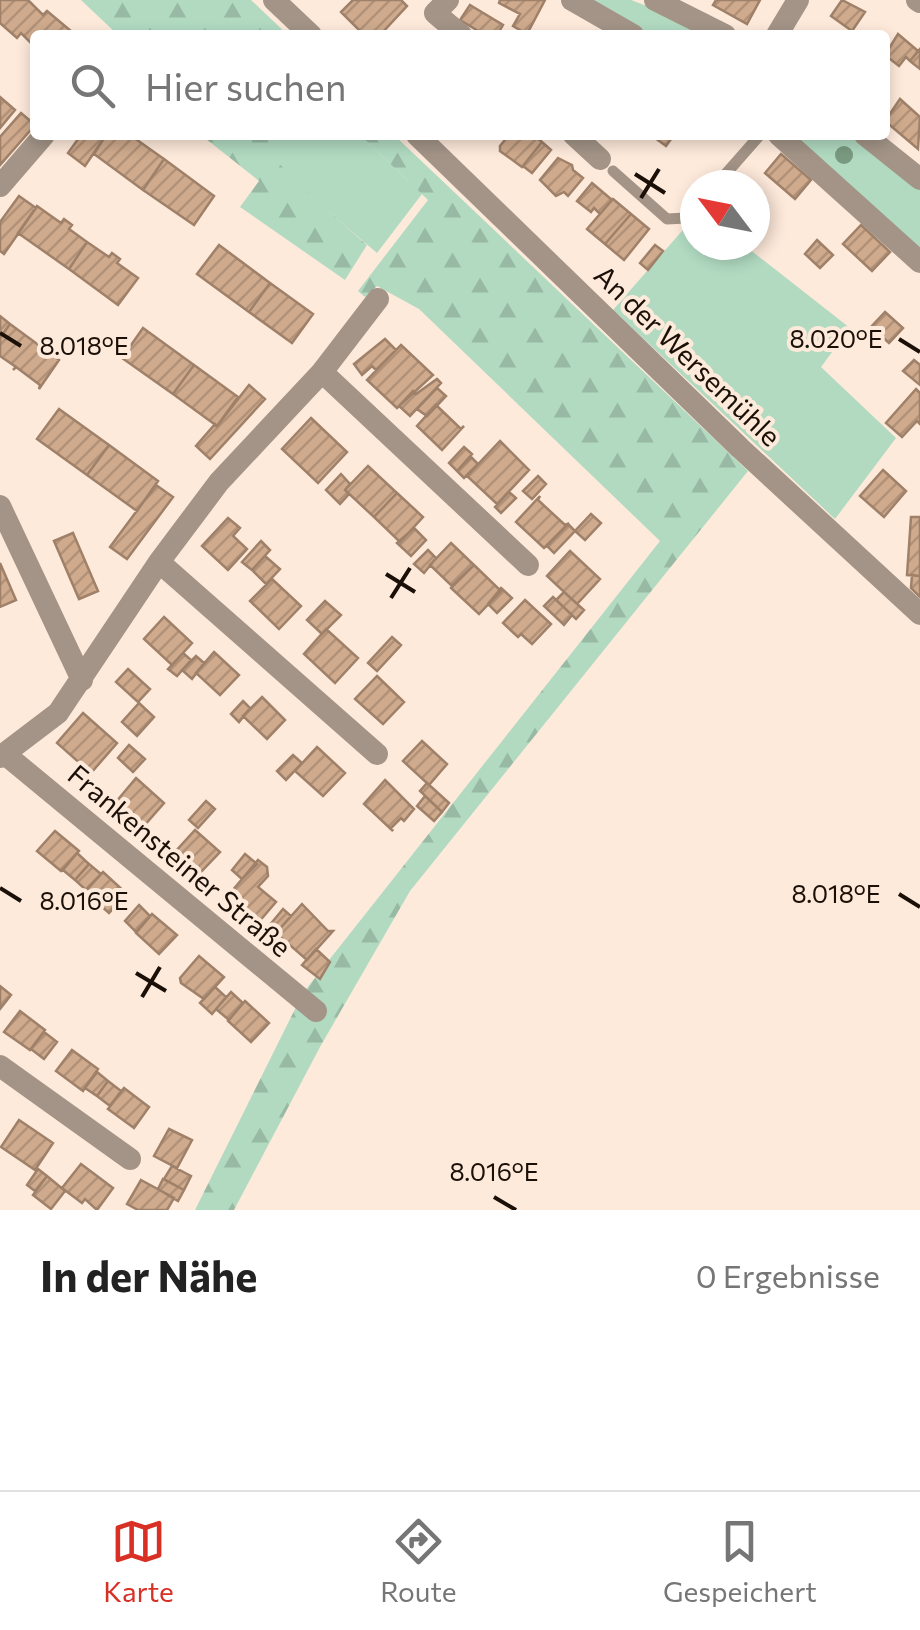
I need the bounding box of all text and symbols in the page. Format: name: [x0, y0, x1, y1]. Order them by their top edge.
search box: [30, 30, 890, 140]
icon: search: [65, 58, 120, 113]
text: Hier suchen: [145, 62, 347, 109]
north arrow: [680, 170, 770, 260]
street label: An der Wersemühle: [588, 257, 788, 453]
text: 8.020°E: [789, 323, 883, 353]
text: 8.018°E: [40, 330, 128, 360]
street label: Frankensteiner Straße: [62, 757, 298, 963]
text: 8.018°E: [792, 878, 880, 908]
text: 8.016°E: [40, 885, 128, 915]
text: 8.016°E: [450, 1156, 538, 1186]
text: In der Nähe: [40, 1249, 257, 1301]
text: 0 Ergebnisse: [696, 1255, 880, 1295]
tab: Karte: [103, 1514, 174, 1608]
tab: Route: [380, 1514, 457, 1608]
tab: Gespeichert: [663, 1514, 817, 1608]

